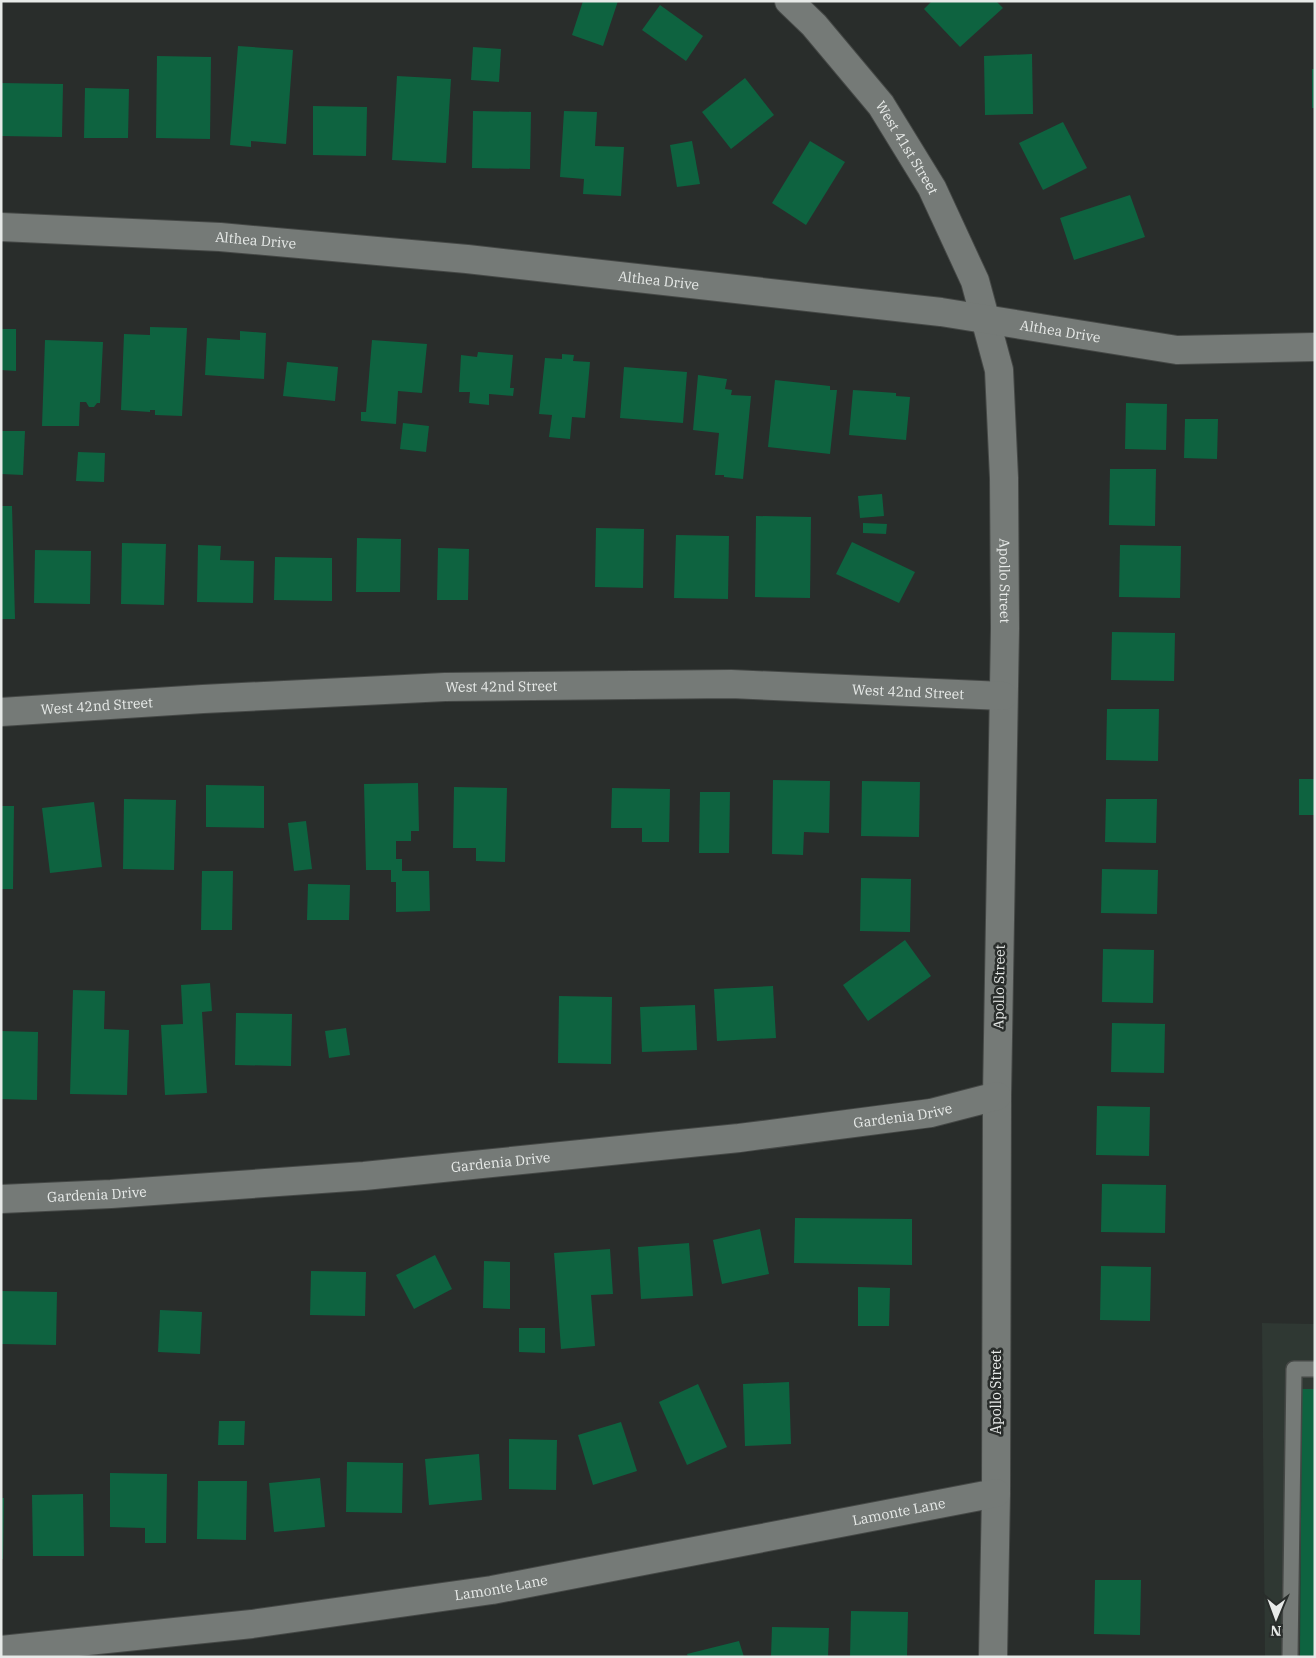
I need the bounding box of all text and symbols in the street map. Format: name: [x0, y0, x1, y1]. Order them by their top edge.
street label: West 41st Street: [872, 98, 943, 197]
street label: Althea Drive: [215, 228, 297, 253]
street label: Althea Drive: [617, 267, 700, 294]
street label: Althea Drive: [1019, 316, 1102, 347]
street label: Apollo Street: [995, 538, 1014, 623]
street label: West 42nd Street: [445, 677, 558, 696]
street label: West 42nd Street: [852, 680, 965, 703]
street label: West 42nd Street: [40, 693, 153, 718]
street label: Apollo Street: [989, 944, 1009, 1030]
street label: Gardenia Drive: [852, 1099, 954, 1132]
street label: Gardenia Drive: [450, 1148, 551, 1176]
street label: Gardenia Drive: [47, 1182, 147, 1206]
street label: Apollo Street: [987, 1349, 1005, 1434]
street label: Lamonte Lane: [851, 1494, 947, 1529]
street label: Lamonte Lane: [453, 1570, 549, 1604]
north arrow: [1251, 1593, 1301, 1643]
text: N: [1270, 1622, 1281, 1640]

